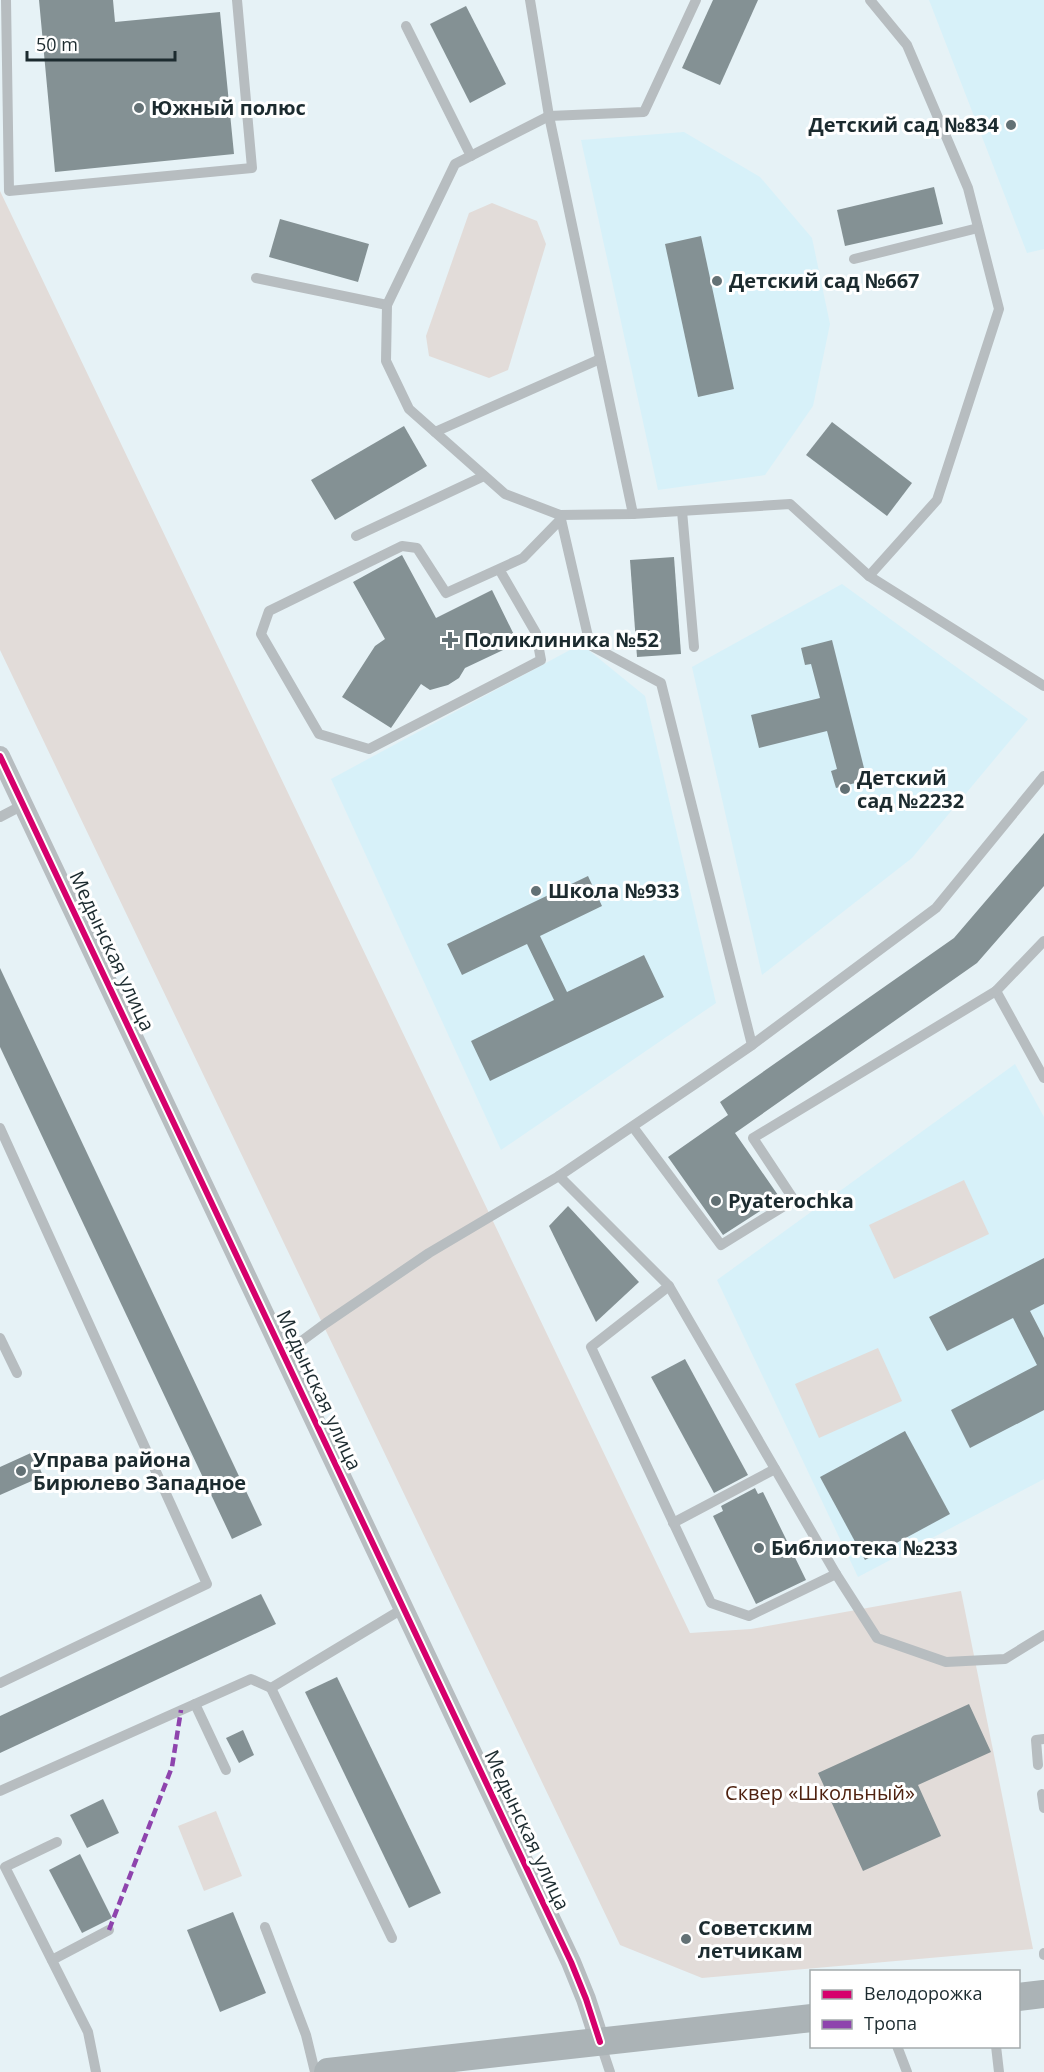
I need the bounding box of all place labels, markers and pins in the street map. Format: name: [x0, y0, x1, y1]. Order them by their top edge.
place label: Южный полюс: [151, 94, 306, 121]
marker: Южный полюс: [132, 101, 146, 115]
place label: Детский сад №834: [808, 111, 1000, 138]
marker: Детский сад №834: [1004, 118, 1018, 132]
place label: Детский сад №667: [729, 267, 920, 294]
marker: Детский сад №667: [710, 274, 724, 288]
place label: Поликлиника №52: [464, 626, 659, 653]
marker: Поликлиника №52: [441, 631, 459, 649]
place label: Детский сад №2232: [857, 764, 964, 814]
marker: Детский сад №2232: [838, 782, 852, 796]
place label: Школа №933: [548, 877, 679, 904]
marker: Школа №933: [529, 884, 543, 898]
place label: Pyaterochka: [728, 1187, 854, 1214]
marker: Pyaterochka: [709, 1194, 723, 1208]
place label: Управа района Бирюлево Западное: [33, 1446, 246, 1496]
marker: Управа района Бирюлево Западное: [14, 1464, 28, 1478]
place label: Библиотека №233: [771, 1534, 958, 1561]
marker: Библиотека №233: [752, 1541, 766, 1555]
place label: Cоветским летчикам: [698, 1914, 813, 1964]
marker: Cоветским летчикам: [679, 1932, 693, 1946]

